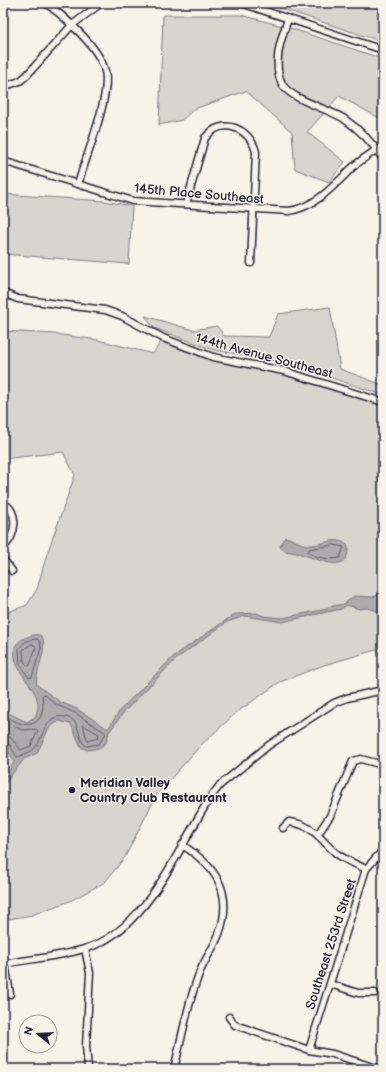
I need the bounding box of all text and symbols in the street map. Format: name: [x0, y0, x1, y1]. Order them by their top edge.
street label: 145th Place Southeast: [133, 180, 265, 208]
street label: 144th Avenue Southeast: [194, 330, 334, 382]
place label: Meridian Valley Country Club Restaurant: [80, 775, 227, 806]
marker: Meridian Valley Country Club Restaurant: [67, 785, 77, 795]
street label: Southeast 253rd Street: [302, 877, 360, 1011]
north arrow: [18, 1014, 58, 1054]
text: N: [22, 1025, 36, 1037]

